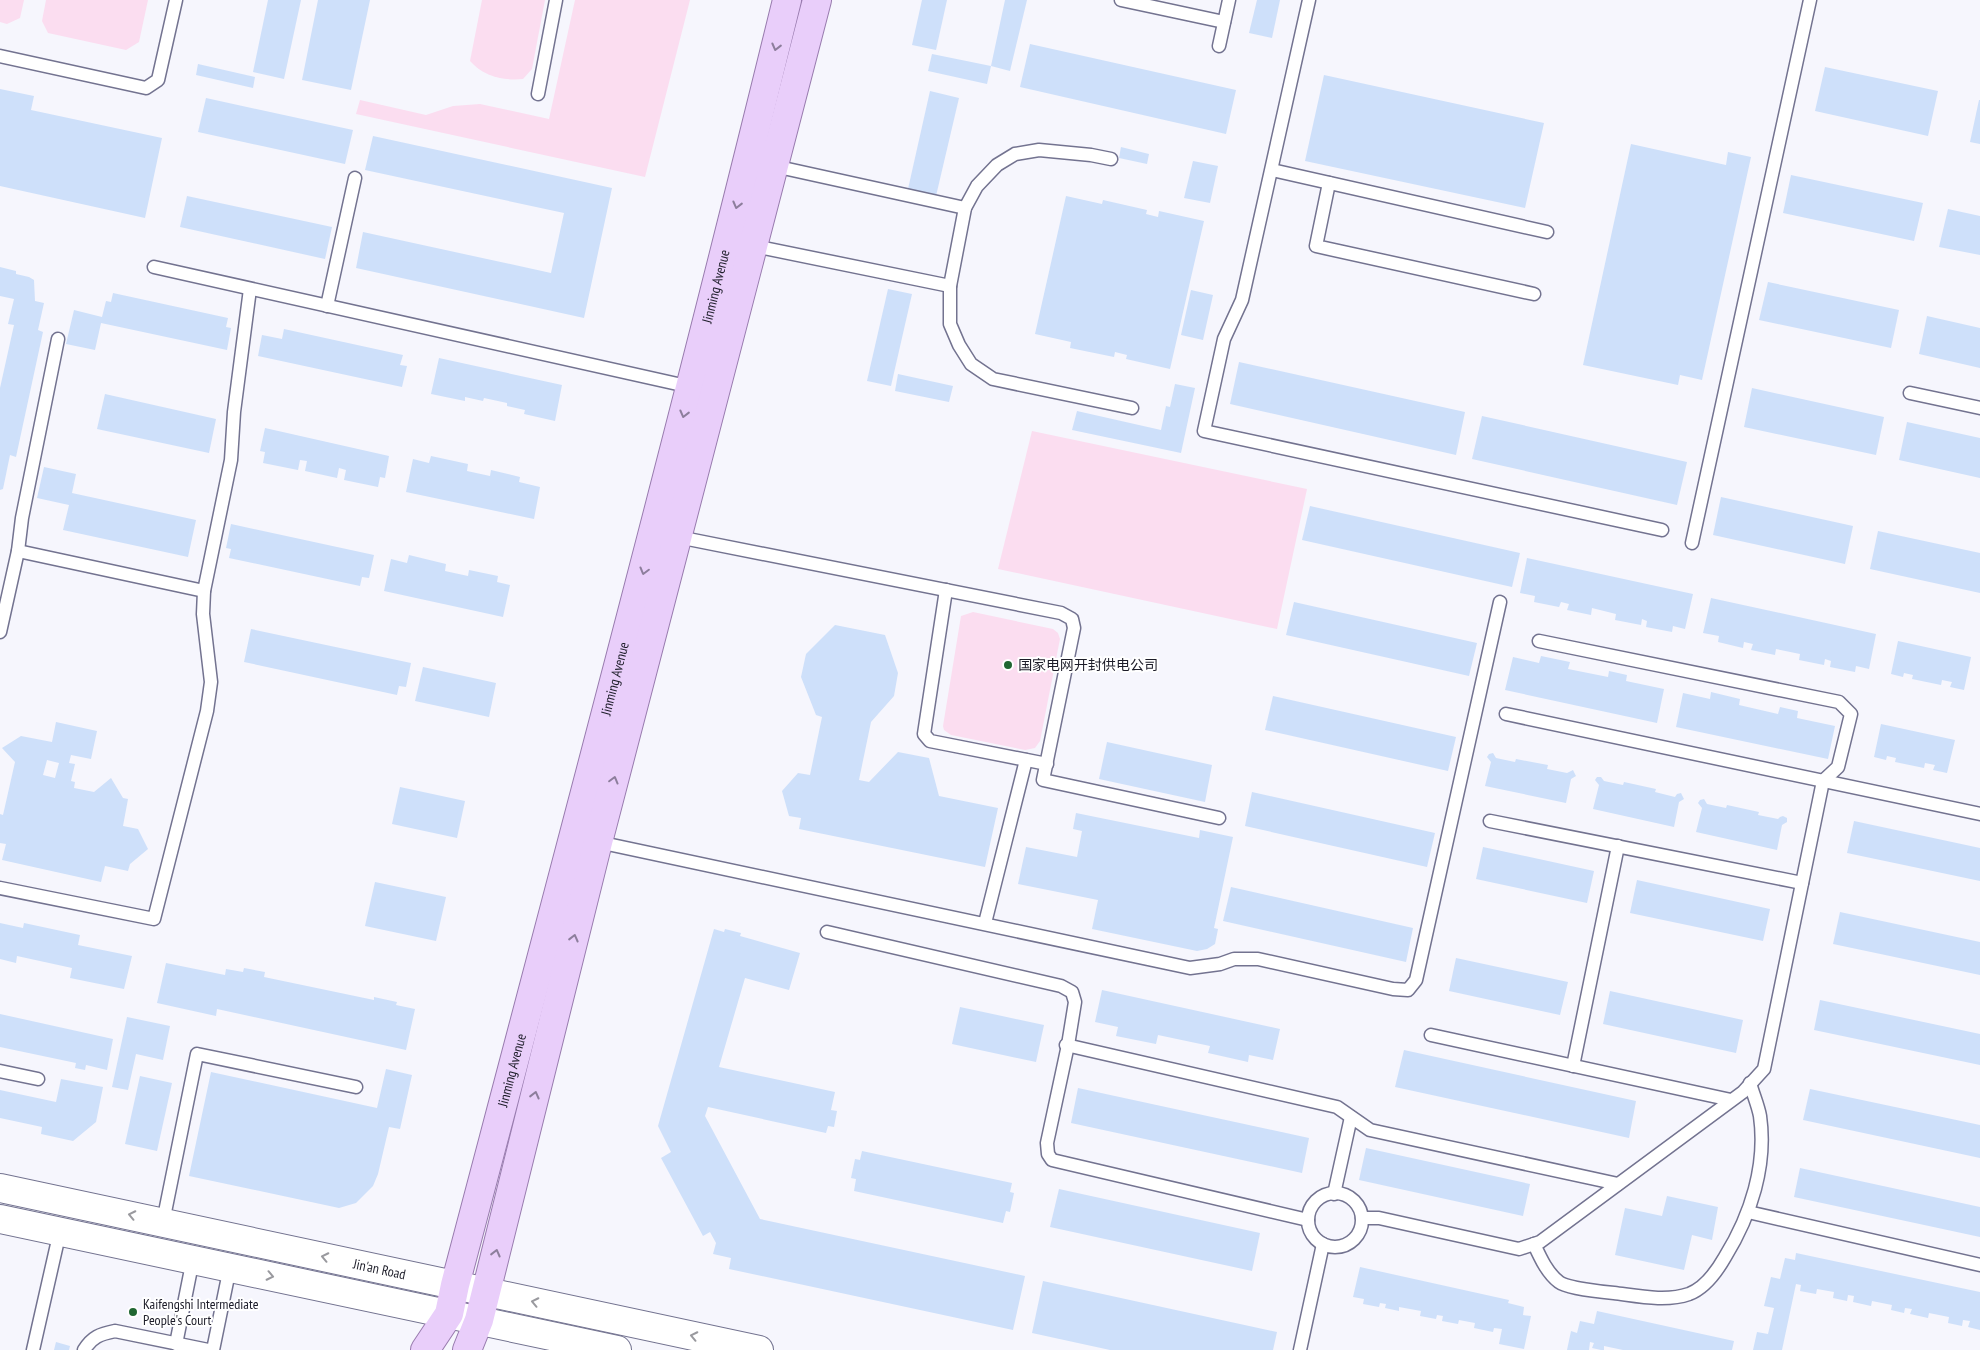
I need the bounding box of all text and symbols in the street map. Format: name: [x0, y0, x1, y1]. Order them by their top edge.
one-way arrow: [771, 43, 782, 52]
one-way arrow: [732, 201, 743, 210]
street label: Jinming Avenue: [698, 248, 734, 326]
one-way arrow: [679, 409, 690, 418]
one-way arrow: [639, 566, 649, 574]
street label: Jinming Avenue: [596, 640, 633, 718]
place label: 国家电网开封供电公司: [1018, 656, 1158, 674]
marker: 国家电网开封供电公司: [1002, 659, 1014, 671]
one-way arrow: [609, 777, 619, 785]
one-way arrow: [568, 933, 579, 942]
street label: Jinming Avenue: [493, 1031, 530, 1110]
one-way arrow: [529, 1091, 540, 1100]
one-way arrow: [127, 1211, 136, 1221]
one-way arrow: [490, 1249, 501, 1258]
one-way arrow: [320, 1252, 329, 1263]
street label: Jin'an Road: [351, 1254, 407, 1283]
one-way arrow: [266, 1270, 275, 1280]
place label: Kaifengshi Intermediate People's Court: [143, 1295, 259, 1329]
one-way arrow: [530, 1297, 539, 1308]
marker: Kaifengshi Intermediate People's Court: [127, 1306, 139, 1318]
one-way arrow: [689, 1331, 698, 1342]

